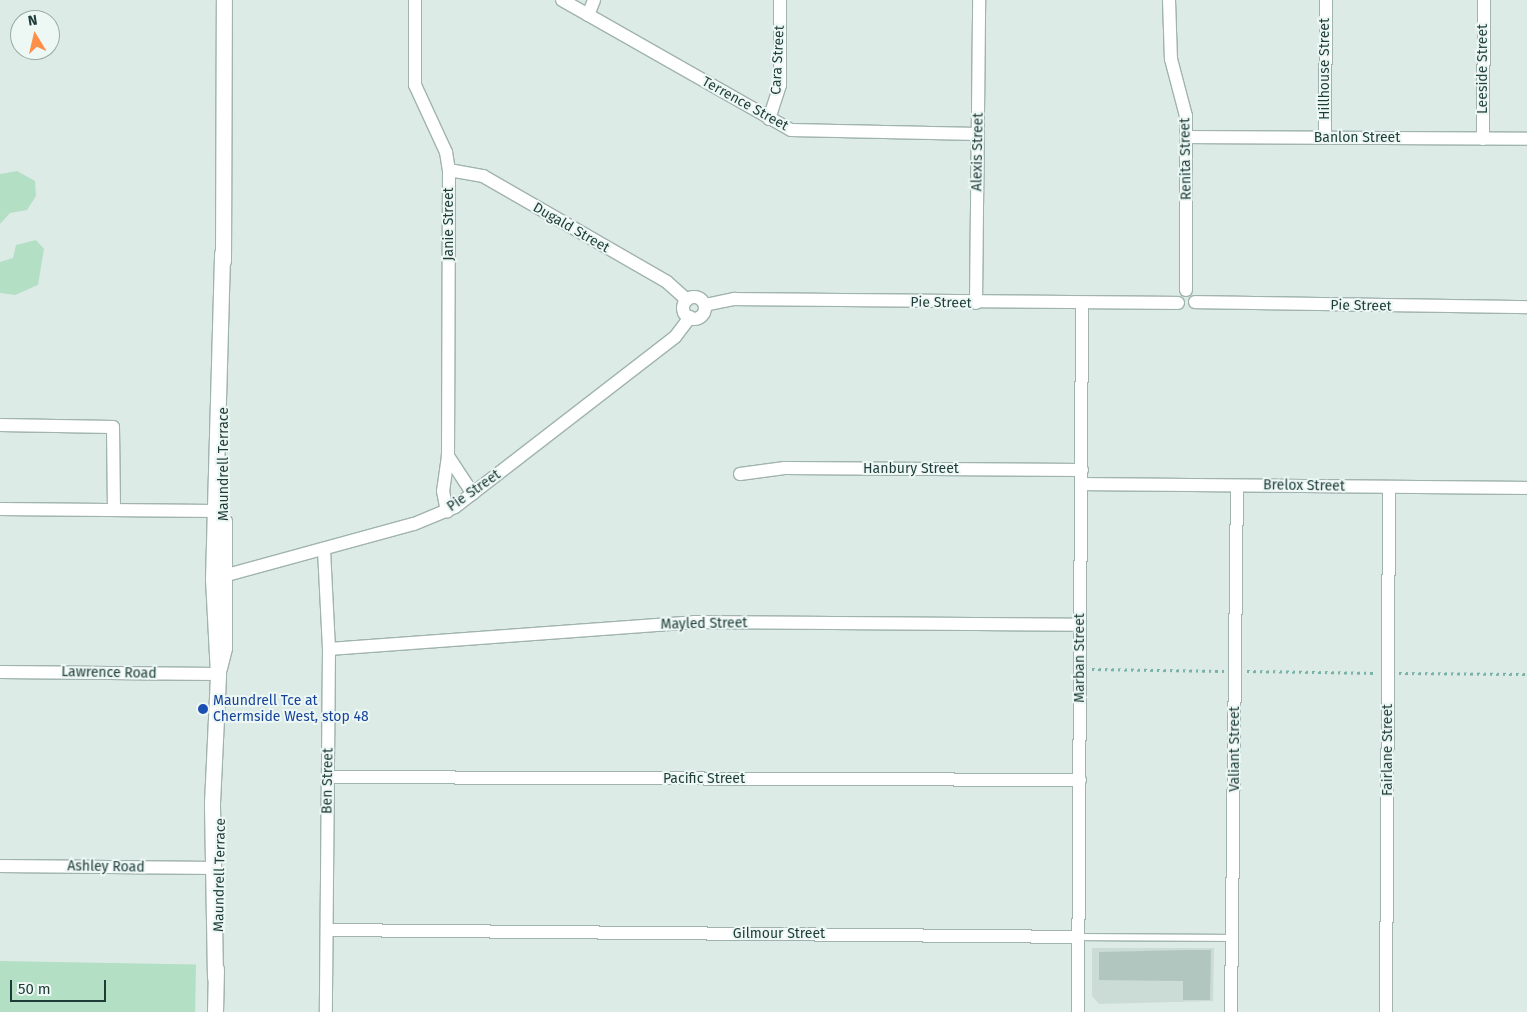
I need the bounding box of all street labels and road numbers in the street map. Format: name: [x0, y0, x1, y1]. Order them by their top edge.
street label: Hillhouse Street: [1317, 18, 1333, 120]
street label: Leeside Street: [1475, 24, 1491, 114]
street label: Cara Street: [768, 25, 788, 95]
street label: Terrence Street: [699, 73, 791, 135]
street label: Alexis Street: [969, 113, 987, 191]
street label: Renita Street: [1177, 118, 1195, 200]
street label: Banlon Street: [1314, 130, 1400, 146]
street label: Janie Street: [441, 187, 457, 261]
street label: Dugald Street: [530, 199, 612, 257]
street label: Pie Street: [910, 294, 972, 312]
street label: Pie Street: [1330, 297, 1392, 315]
street label: Maundrell Terrace: [216, 407, 232, 521]
street label: Hanbury Street: [863, 461, 959, 477]
street label: Pie Street: [444, 467, 504, 515]
street label: Brelox Street: [1263, 477, 1345, 495]
street label: Marban Street: [1072, 613, 1088, 703]
street label: Mayled Street: [660, 615, 748, 633]
street label: Lawrence Road: [61, 664, 157, 682]
street label: Fairlane Street: [1380, 704, 1396, 796]
street label: Valiant Street: [1227, 706, 1243, 792]
street label: Ben Street: [319, 748, 337, 814]
street label: Pacific Street: [663, 771, 745, 787]
street label: Maundrell Terrace: [211, 818, 229, 932]
street label: Ashley Road: [67, 858, 145, 876]
street label: Gilmour Street: [733, 926, 825, 942]

